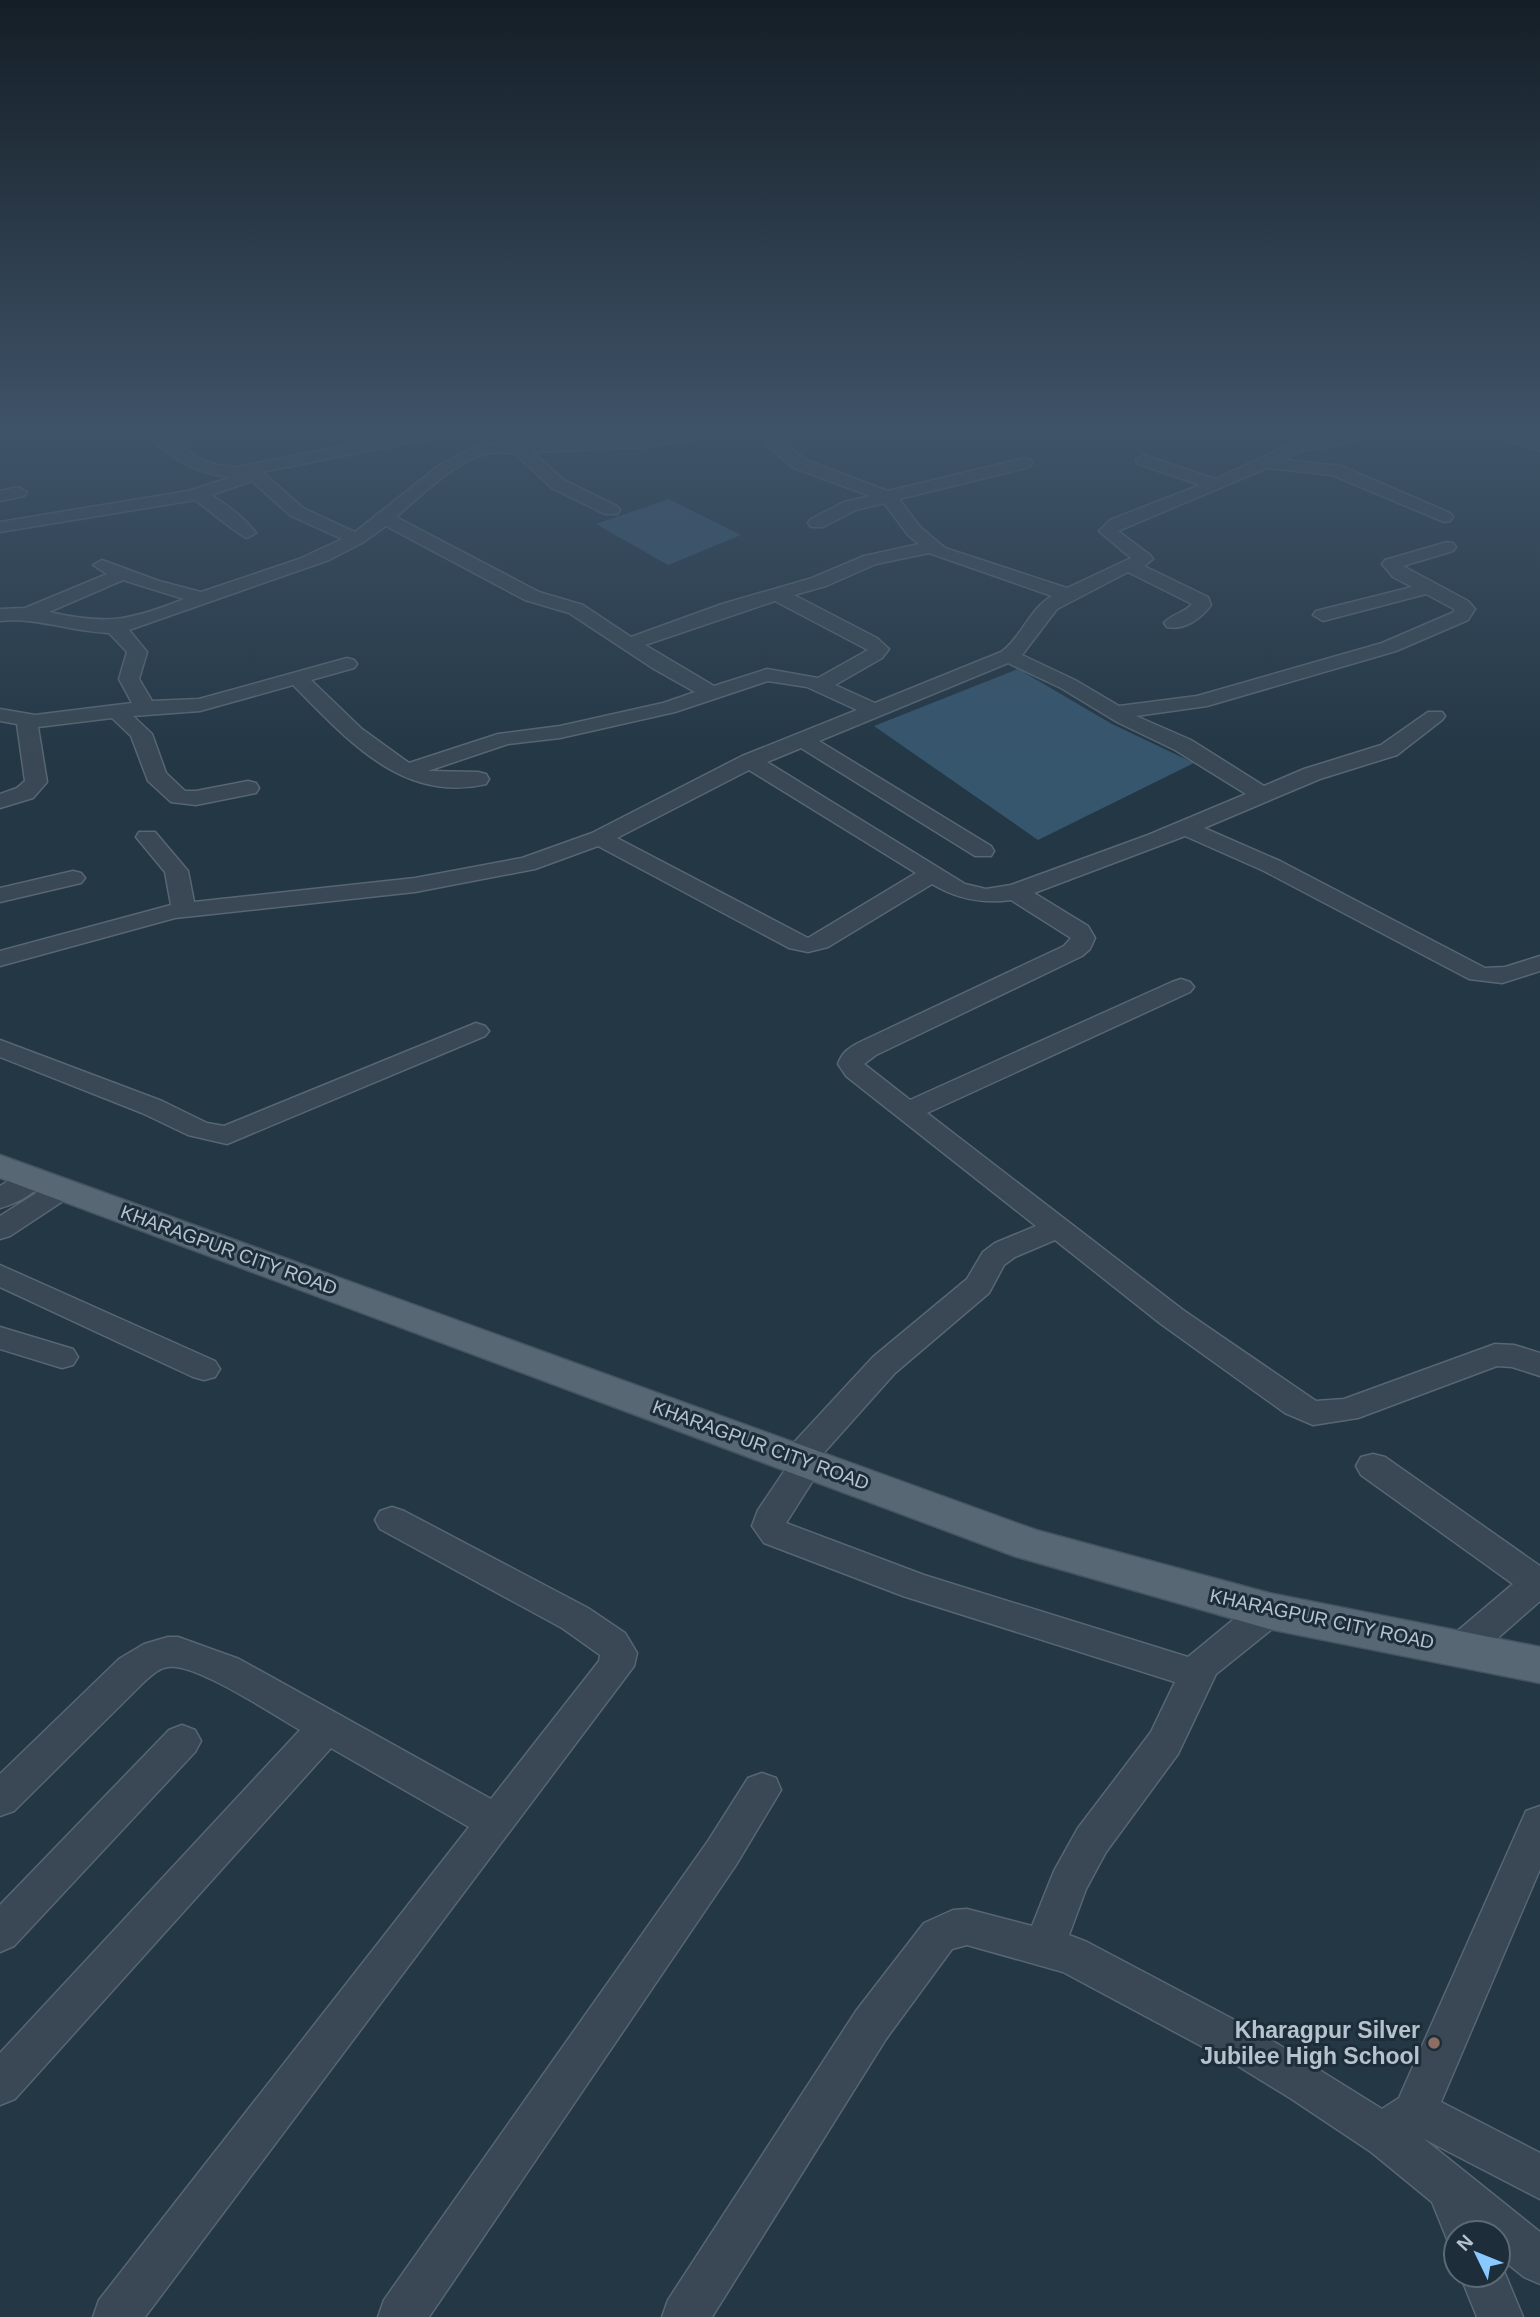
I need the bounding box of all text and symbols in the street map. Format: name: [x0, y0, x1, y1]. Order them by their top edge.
street label: KHARAGPUR CITY ROAD: [118, 1201, 340, 1299]
street label: KHARAGPUR CITY ROAD: [650, 1396, 872, 1494]
street label: KHARAGPUR CITY ROAD: [1208, 1585, 1436, 1653]
place label: Kharagpur Silver Jubilee High School: [1200, 2017, 1420, 2069]
marker: Kharagpur Silver Jubilee High School: [1426, 2035, 1442, 2051]
north arrow: [1442, 2219, 1512, 2289]
text: N: [1453, 2231, 1477, 2255]

